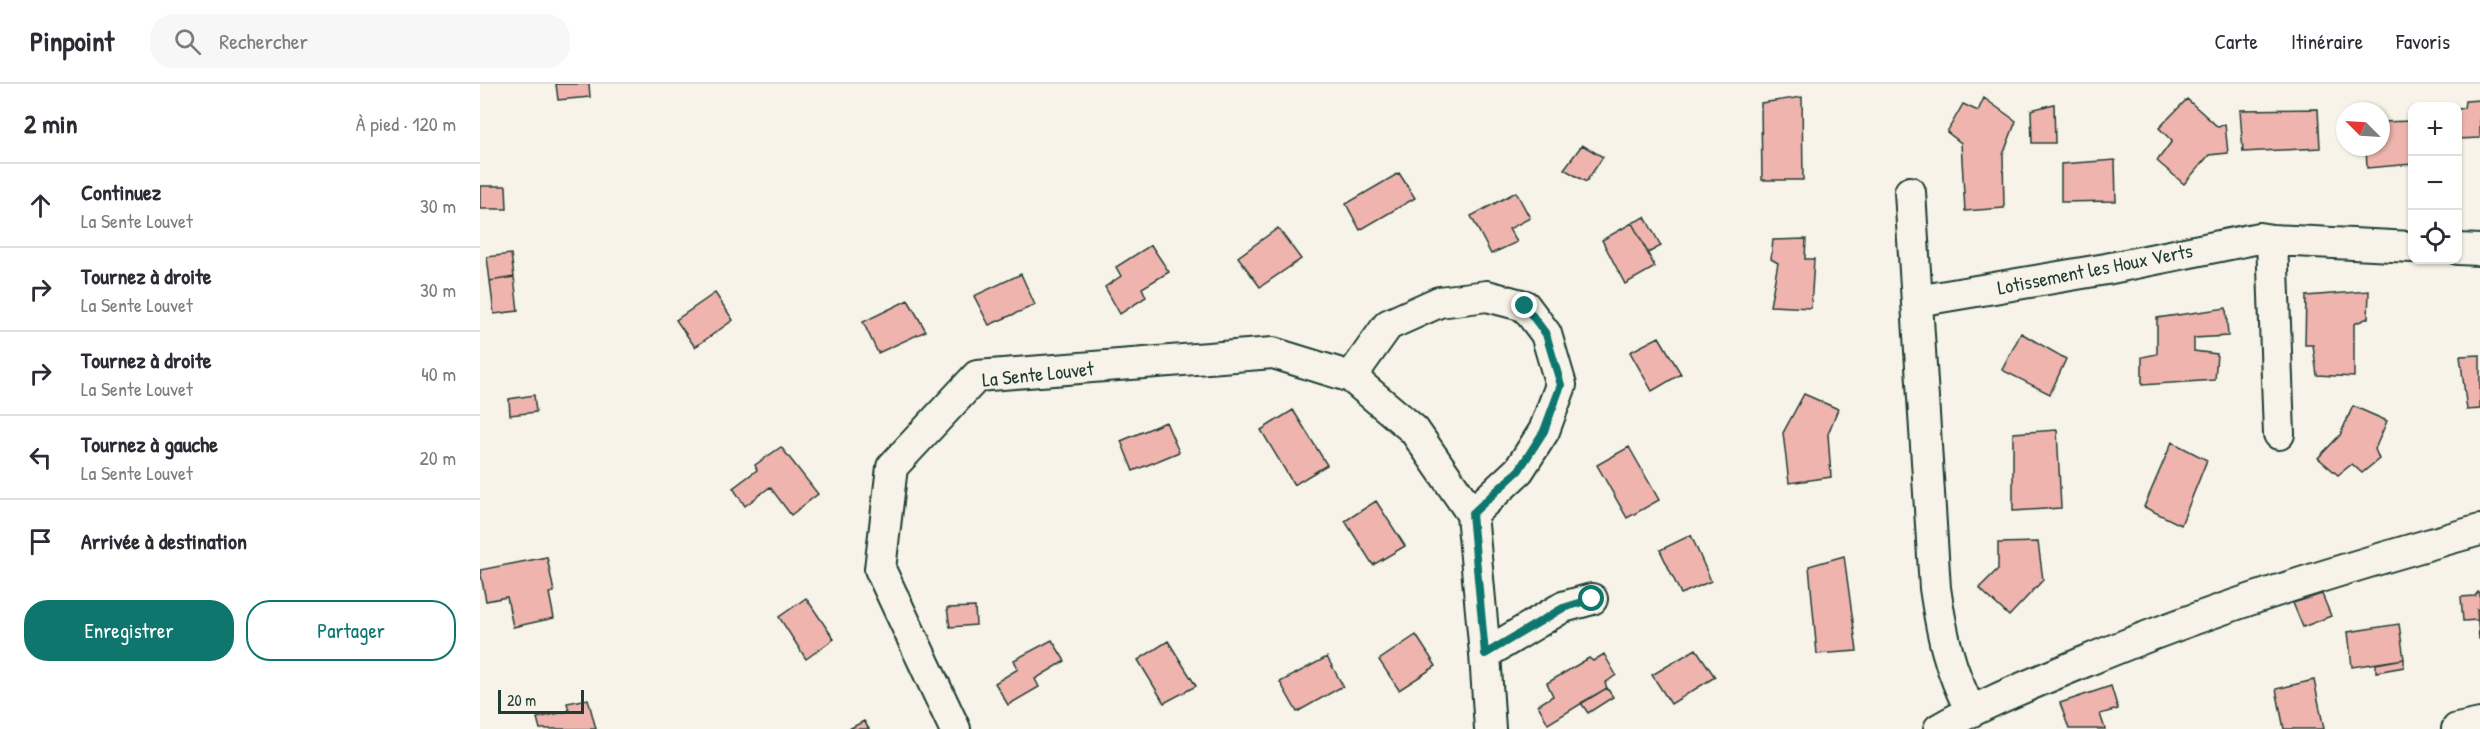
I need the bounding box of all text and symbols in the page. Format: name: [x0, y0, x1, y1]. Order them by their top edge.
search box: [150, 14, 570, 68]
text: Pinpoint: [30, 22, 114, 60]
icon: search: [171, 25, 204, 58]
text: Rechercher: [219, 26, 308, 56]
text: Carte: [2215, 27, 2258, 56]
text: Itinéraire: [2291, 27, 2363, 56]
text: Favoris: [2396, 27, 2450, 56]
north arrow: [2336, 102, 2390, 156]
map controls: [2408, 102, 2462, 264]
button: +: [2408, 102, 2462, 156]
text: 2 min: [24, 106, 77, 141]
text: À pied · 120 m: [356, 110, 456, 137]
button: −: [2408, 156, 2462, 210]
text: Continuez: [81, 177, 161, 207]
icon: ahead: [24, 189, 57, 222]
text: 30 m: [420, 192, 456, 219]
text: La Sente Louvet: [81, 207, 193, 234]
button: locate: [2408, 210, 2462, 264]
street label: Lotissement les Houx Verts: [1995, 236, 2195, 301]
text: Tournez à droite: [81, 261, 211, 291]
icon: right: [24, 273, 57, 306]
text: 30 m: [420, 276, 456, 303]
text: La Sente Louvet: [81, 291, 193, 318]
route end: [1511, 292, 1537, 318]
text: Tournez à droite: [81, 345, 211, 375]
street label: La Sente Louvet: [981, 354, 1096, 393]
icon: right: [24, 357, 57, 390]
text: 40 m: [421, 360, 456, 387]
text: La Sente Louvet: [81, 375, 193, 402]
text: Tournez à gauche: [81, 429, 218, 459]
icon: left: [24, 441, 57, 474]
text: 20 m: [419, 444, 456, 471]
text: La Sente Louvet: [81, 459, 193, 486]
icon: arrive: [24, 525, 57, 558]
text: Arrivée à destination: [81, 526, 247, 556]
route start: [1578, 585, 1604, 611]
button: Enregistrer: [24, 600, 234, 661]
button: Partager: [246, 600, 456, 661]
scale bar: [498, 687, 584, 714]
text: 20 m: [507, 689, 536, 711]

